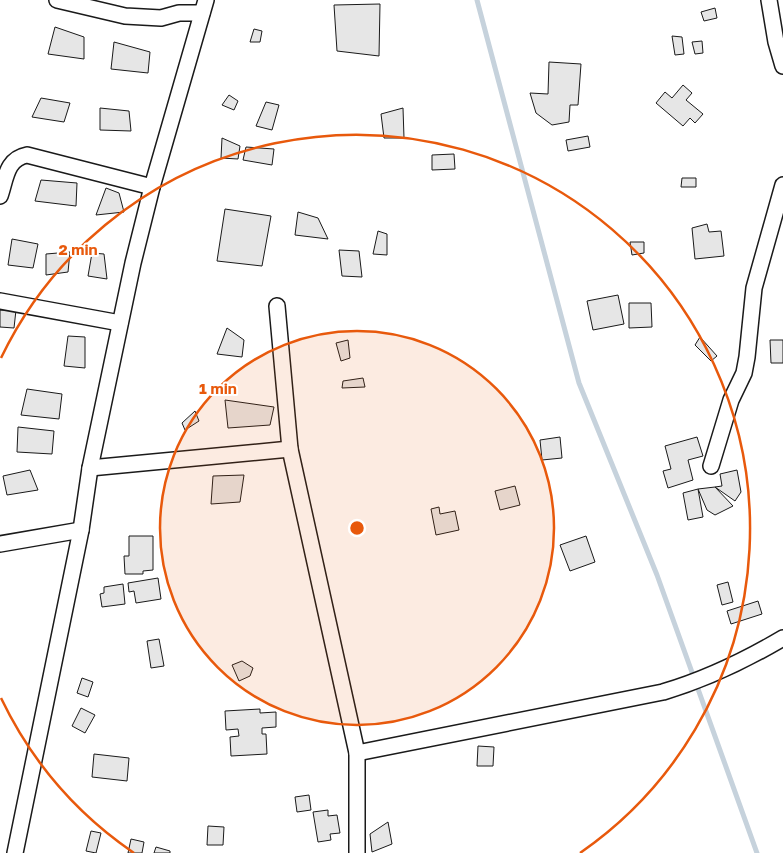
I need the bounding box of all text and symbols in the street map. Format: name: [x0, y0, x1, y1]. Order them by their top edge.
text: 2 min: [58, 240, 98, 258]
text: 1 min: [199, 379, 237, 397]
centre of rings: [348, 519, 366, 537]

